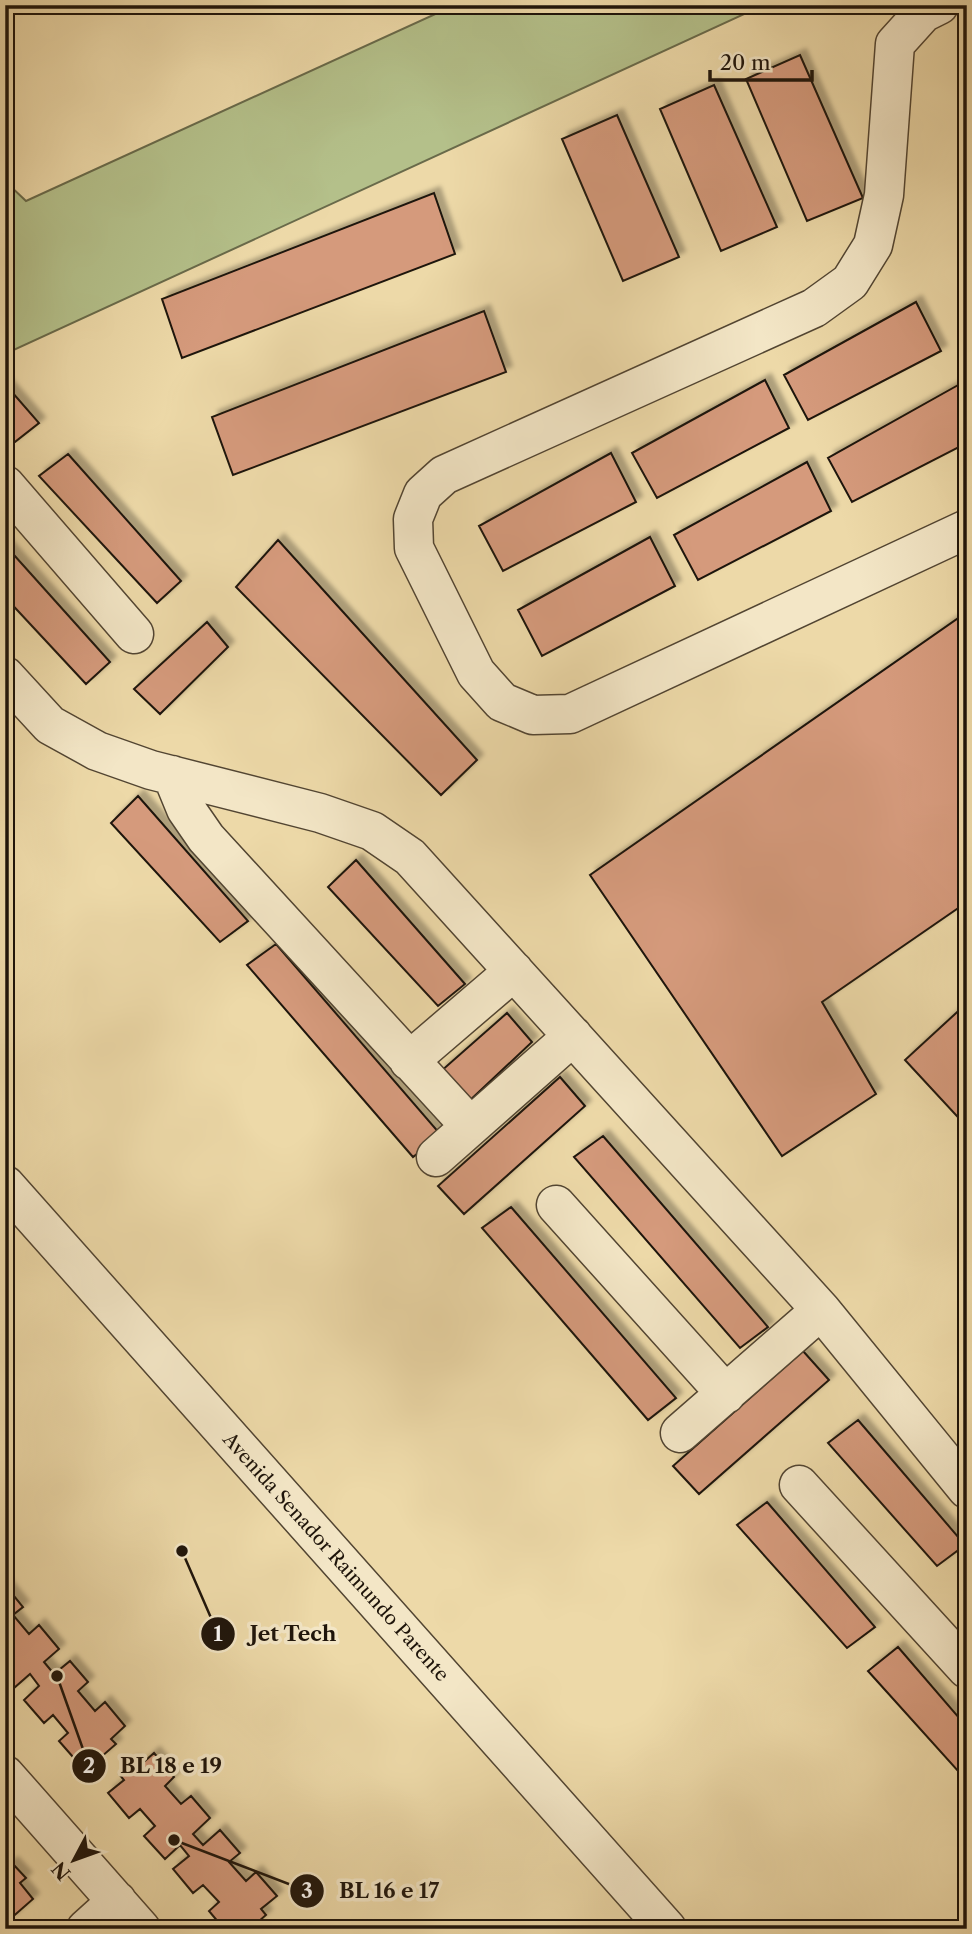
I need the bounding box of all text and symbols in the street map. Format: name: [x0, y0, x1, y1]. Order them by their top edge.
scale bar: [710, 38, 811, 82]
text: 20 m: [720, 50, 771, 75]
street label: Avenida Senador Raimundo Parente: [218, 1427, 454, 1686]
callout: Jet Tech: [200, 1613, 351, 1655]
text: 1: [213, 1621, 223, 1646]
text: Jet Tech: [246, 1621, 337, 1646]
callout: BL 18 e 19: [71, 1745, 237, 1787]
text: 2: [83, 1753, 95, 1778]
text: BL 18 e 19: [120, 1753, 222, 1778]
north arrow: [38, 1826, 108, 1896]
text: N: [47, 1857, 76, 1885]
callout: BL 16 e 17: [290, 1870, 454, 1912]
text: 3: [301, 1878, 313, 1903]
text: BL 16 e 17: [339, 1878, 439, 1903]

